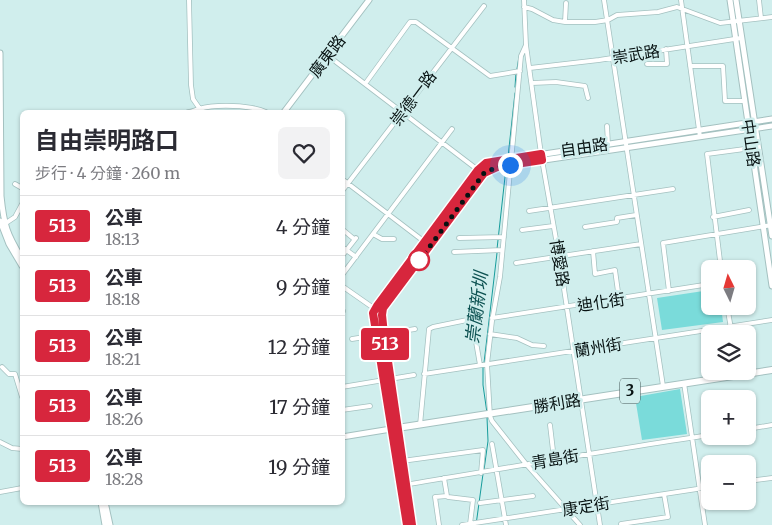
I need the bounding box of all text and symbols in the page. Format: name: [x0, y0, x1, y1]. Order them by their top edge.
street label: 廣東路: [305, 31, 349, 81]
street label: 崇武路: [611, 40, 661, 68]
street label: 崇德一路: [386, 66, 440, 130]
street label: 中山路: [738, 118, 764, 168]
text: 自由崇明路口: [35, 125, 179, 156]
button: heart: [278, 127, 330, 179]
street label: 自由路: [559, 134, 609, 160]
your location: [498, 153, 523, 178]
text: 步行 · 4 分鐘 · 260 m: [35, 163, 180, 183]
text: 公車: [105, 205, 143, 229]
text: 513: [49, 214, 77, 237]
text: 4 分鐘: [276, 215, 330, 239]
text: 18:13: [105, 229, 140, 249]
street label: 博愛路: [546, 238, 574, 288]
unlabelled marker: [408, 249, 430, 271]
north arrow: [701, 260, 756, 315]
map controls: [701, 260, 756, 510]
text: 公車: [105, 265, 143, 289]
water label: 崇蘭新圳: [461, 268, 493, 345]
text: 513: [49, 274, 77, 297]
text: 9 分鐘: [276, 275, 330, 299]
text: 18:18: [105, 289, 140, 309]
street label: 迪化街: [576, 289, 626, 315]
text: 公車: [105, 325, 143, 349]
button: layers: [701, 325, 756, 380]
line badge: 513: [356, 328, 414, 360]
text: 513: [371, 332, 399, 355]
street label: 蘭州街: [573, 333, 623, 361]
text: 513: [49, 334, 77, 357]
text: 12 分鐘: [268, 335, 330, 359]
text: 18:21: [105, 349, 141, 369]
road number: 3: [620, 378, 640, 404]
text: 公車: [105, 385, 143, 409]
street label: 勝利路: [532, 389, 582, 417]
button: +: [701, 390, 756, 445]
text: 513: [49, 394, 77, 417]
text: 17 分鐘: [269, 395, 330, 419]
text: 18:26: [105, 409, 143, 429]
text: 公車: [105, 445, 143, 469]
street label: 青島街: [530, 445, 580, 473]
text: 513: [49, 454, 77, 477]
text: 19 分鐘: [268, 455, 330, 479]
button: −: [701, 455, 756, 510]
text: 18:28: [105, 469, 143, 489]
street label: 康定街: [561, 492, 611, 520]

